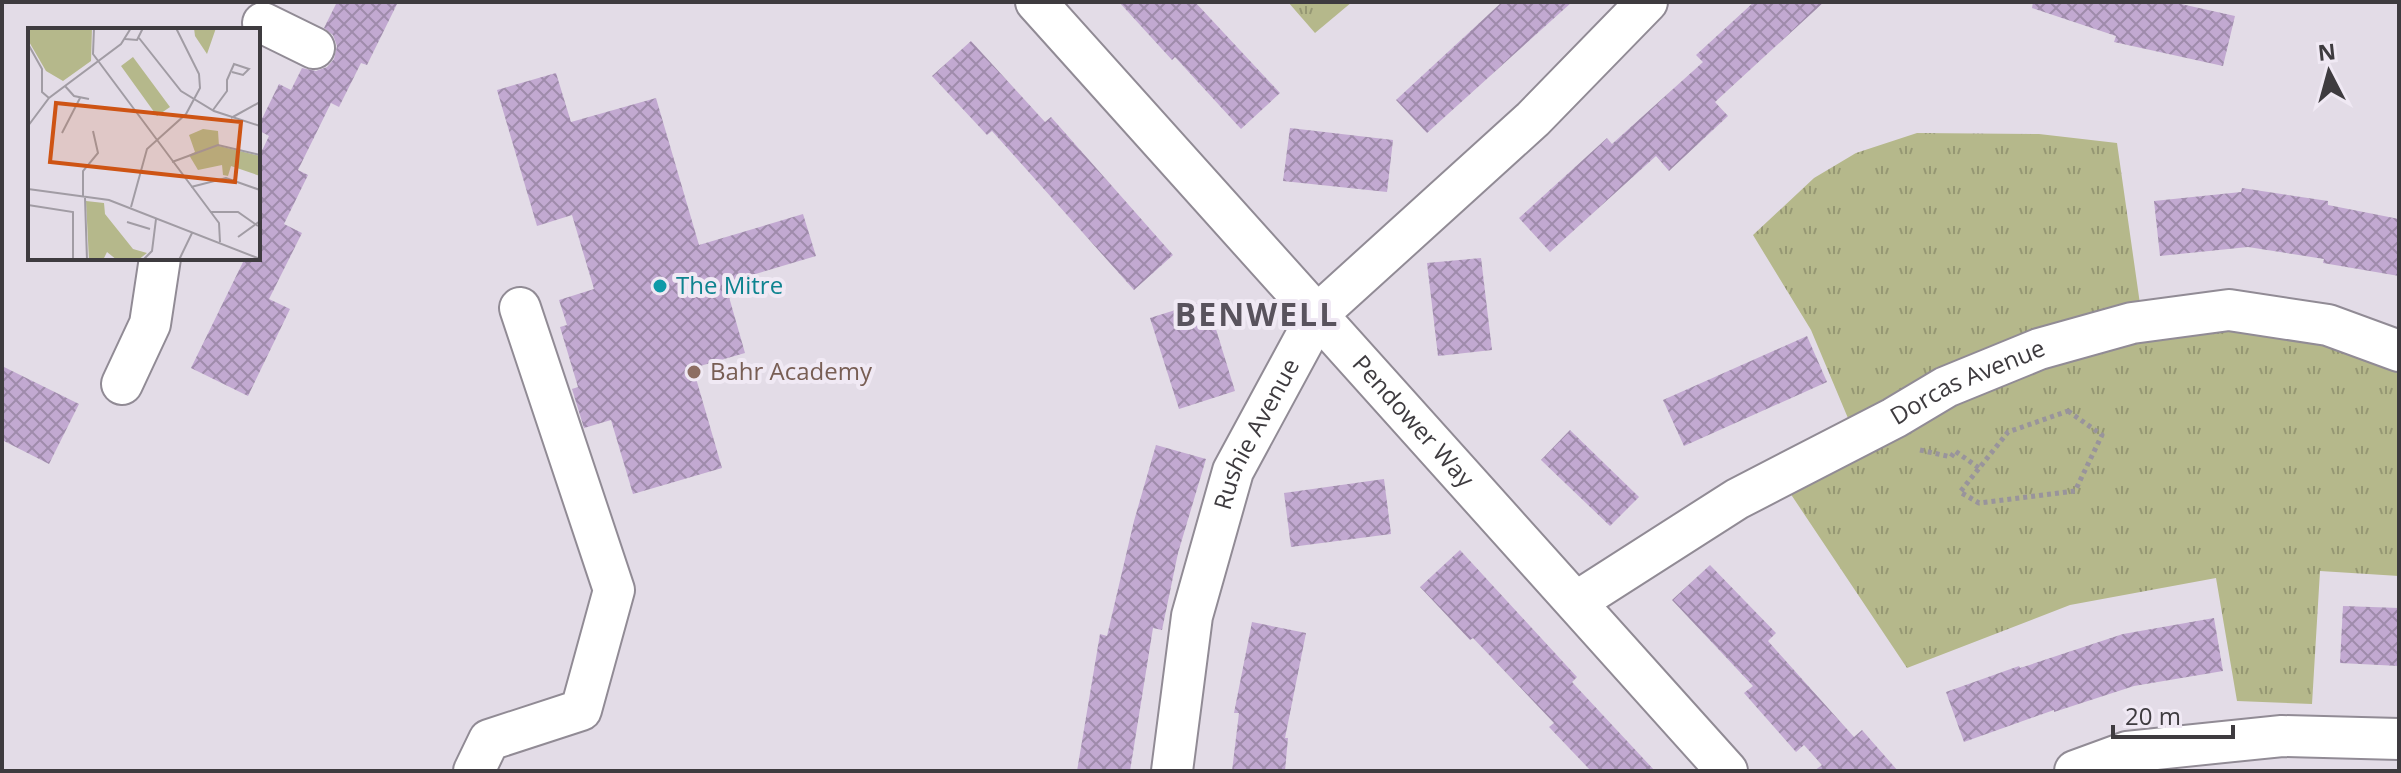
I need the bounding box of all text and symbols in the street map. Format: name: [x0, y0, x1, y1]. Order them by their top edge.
inset map: [28, 28, 260, 260]
north arrow: [2289, 32, 2369, 112]
text: N: [2316, 35, 2337, 67]
place label: The Mitre: [676, 268, 783, 301]
marker: The Mitre: [651, 277, 669, 295]
district label: BENWELL: [1175, 292, 1339, 335]
street label: Dorcas Avenue: [1883, 330, 2049, 432]
street label: Pendower Way: [1346, 347, 1483, 495]
street label: Rushie Avenue: [1205, 352, 1306, 513]
place label: Bahr Academy: [710, 354, 873, 387]
marker: Bahr Academy: [685, 363, 703, 381]
scale bar: [2113, 689, 2233, 739]
text: 20 m: [2125, 699, 2181, 732]

